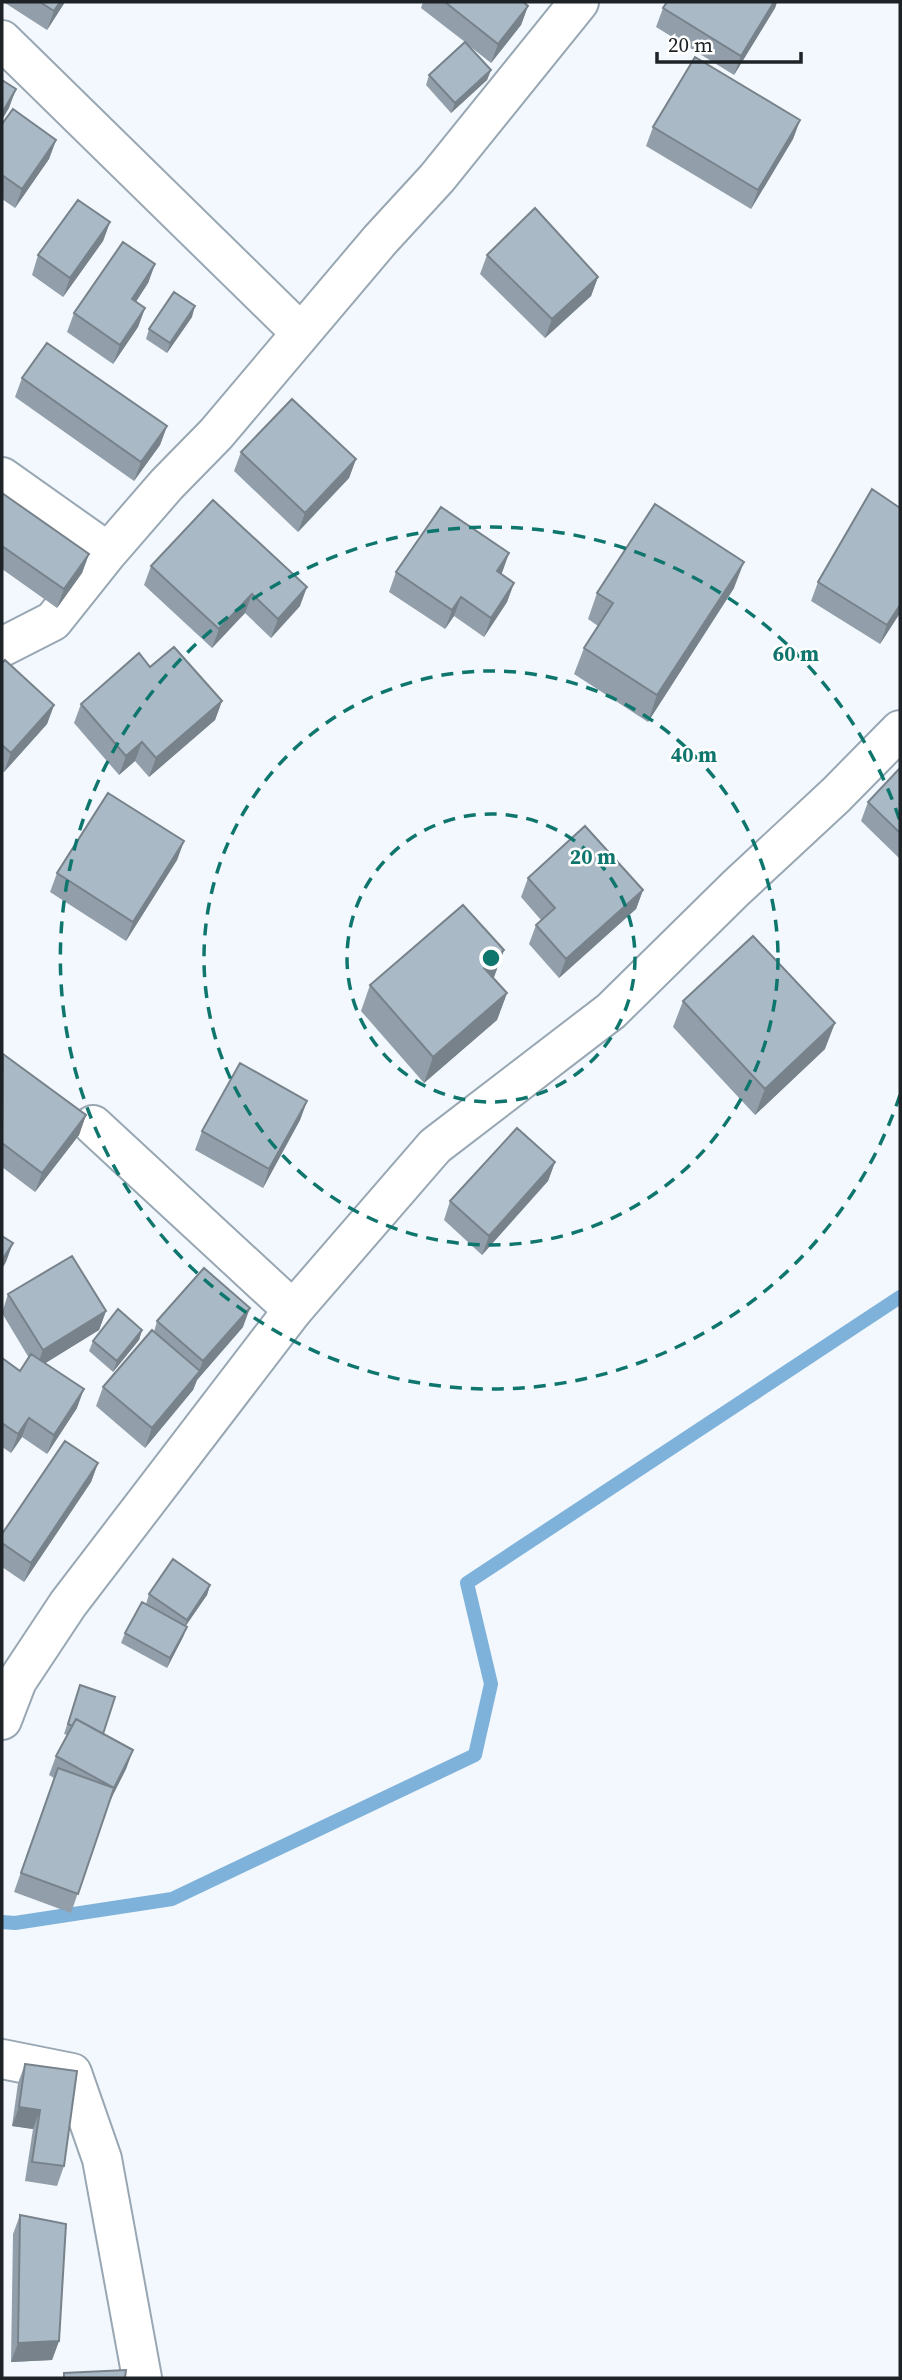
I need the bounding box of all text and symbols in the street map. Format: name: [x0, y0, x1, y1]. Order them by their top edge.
scale bar: [657, 21, 800, 65]
text: 20 m: [668, 30, 713, 59]
text: 60 m: [773, 639, 819, 668]
text: 40 m: [671, 740, 717, 769]
text: 20 m: [570, 842, 616, 871]
centre of rings: [479, 946, 503, 970]

